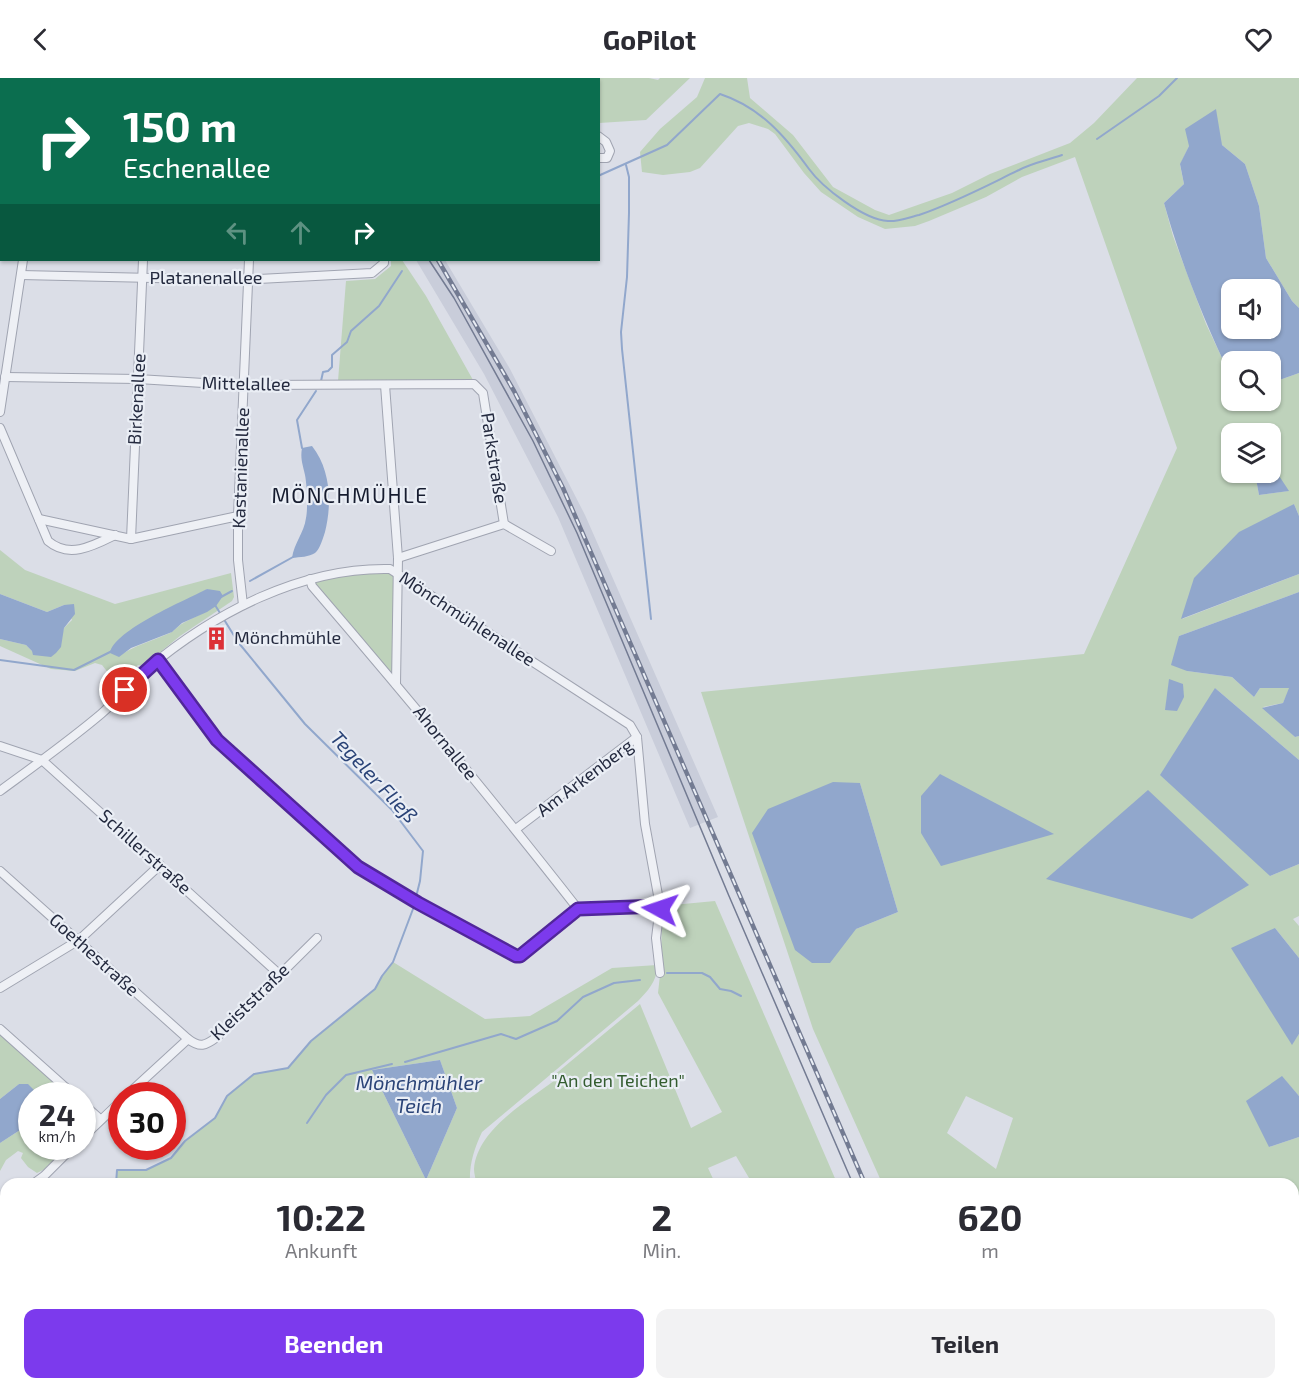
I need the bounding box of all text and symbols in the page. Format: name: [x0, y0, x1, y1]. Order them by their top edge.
icon: back: [24, 23, 57, 56]
text: GoPilot: [603, 23, 696, 55]
icon: heart: [1242, 23, 1275, 56]
text: 150 m: [123, 100, 237, 150]
icon: right: [24, 102, 102, 180]
text: Eschenallee: [123, 151, 271, 183]
icon: left: [221, 216, 254, 249]
icon: ahead: [284, 216, 317, 249]
icon: right: [347, 216, 380, 249]
street label: Platanenallee: [149, 266, 263, 288]
map controls: [1221, 279, 1281, 483]
button: sound: [1221, 279, 1281, 339]
button: search: [1221, 351, 1281, 411]
street label: Birkenallee: [123, 353, 149, 445]
street label: Mittelallee: [201, 371, 291, 395]
street label: Kastanienallee: [227, 407, 253, 529]
street label: Parkstraße: [477, 411, 513, 505]
button: layers: [1221, 423, 1281, 483]
district label: MÖNCHMÜHLE: [271, 482, 429, 507]
street label: Mönchmühlenallee: [395, 566, 540, 670]
building icon: Mönchmühle: [203, 625, 229, 651]
place label: Mönchmühle: [234, 626, 341, 648]
pin: [99, 664, 150, 715]
icon: arrive: [108, 673, 141, 706]
street label: Ahornallee: [409, 701, 482, 784]
water label: Tegeler Fließ: [326, 725, 423, 827]
street label: Am Arkenberg: [532, 734, 637, 821]
street label: Schillerstraße: [95, 804, 196, 898]
position arrow: [628, 877, 692, 941]
street label: Goethestraße: [45, 908, 144, 1000]
street label: Kleiststraße: [205, 958, 293, 1044]
park label: "An den Teichen": [551, 1069, 685, 1091]
water label: Mönchmühler Teich: [356, 1070, 483, 1117]
speed limit sign: 30: [108, 1082, 186, 1160]
text: 24: [39, 1096, 75, 1132]
text: km/h: [38, 1127, 76, 1145]
text: 10:22: [277, 1195, 366, 1238]
text: 2: [651, 1195, 672, 1238]
text: 620: [958, 1195, 1022, 1238]
text: Ankunft: [285, 1238, 357, 1262]
text: Min.: [642, 1238, 681, 1262]
text: m: [981, 1238, 999, 1262]
button: Beenden: [24, 1309, 644, 1378]
button: Teilen: [656, 1309, 1275, 1378]

